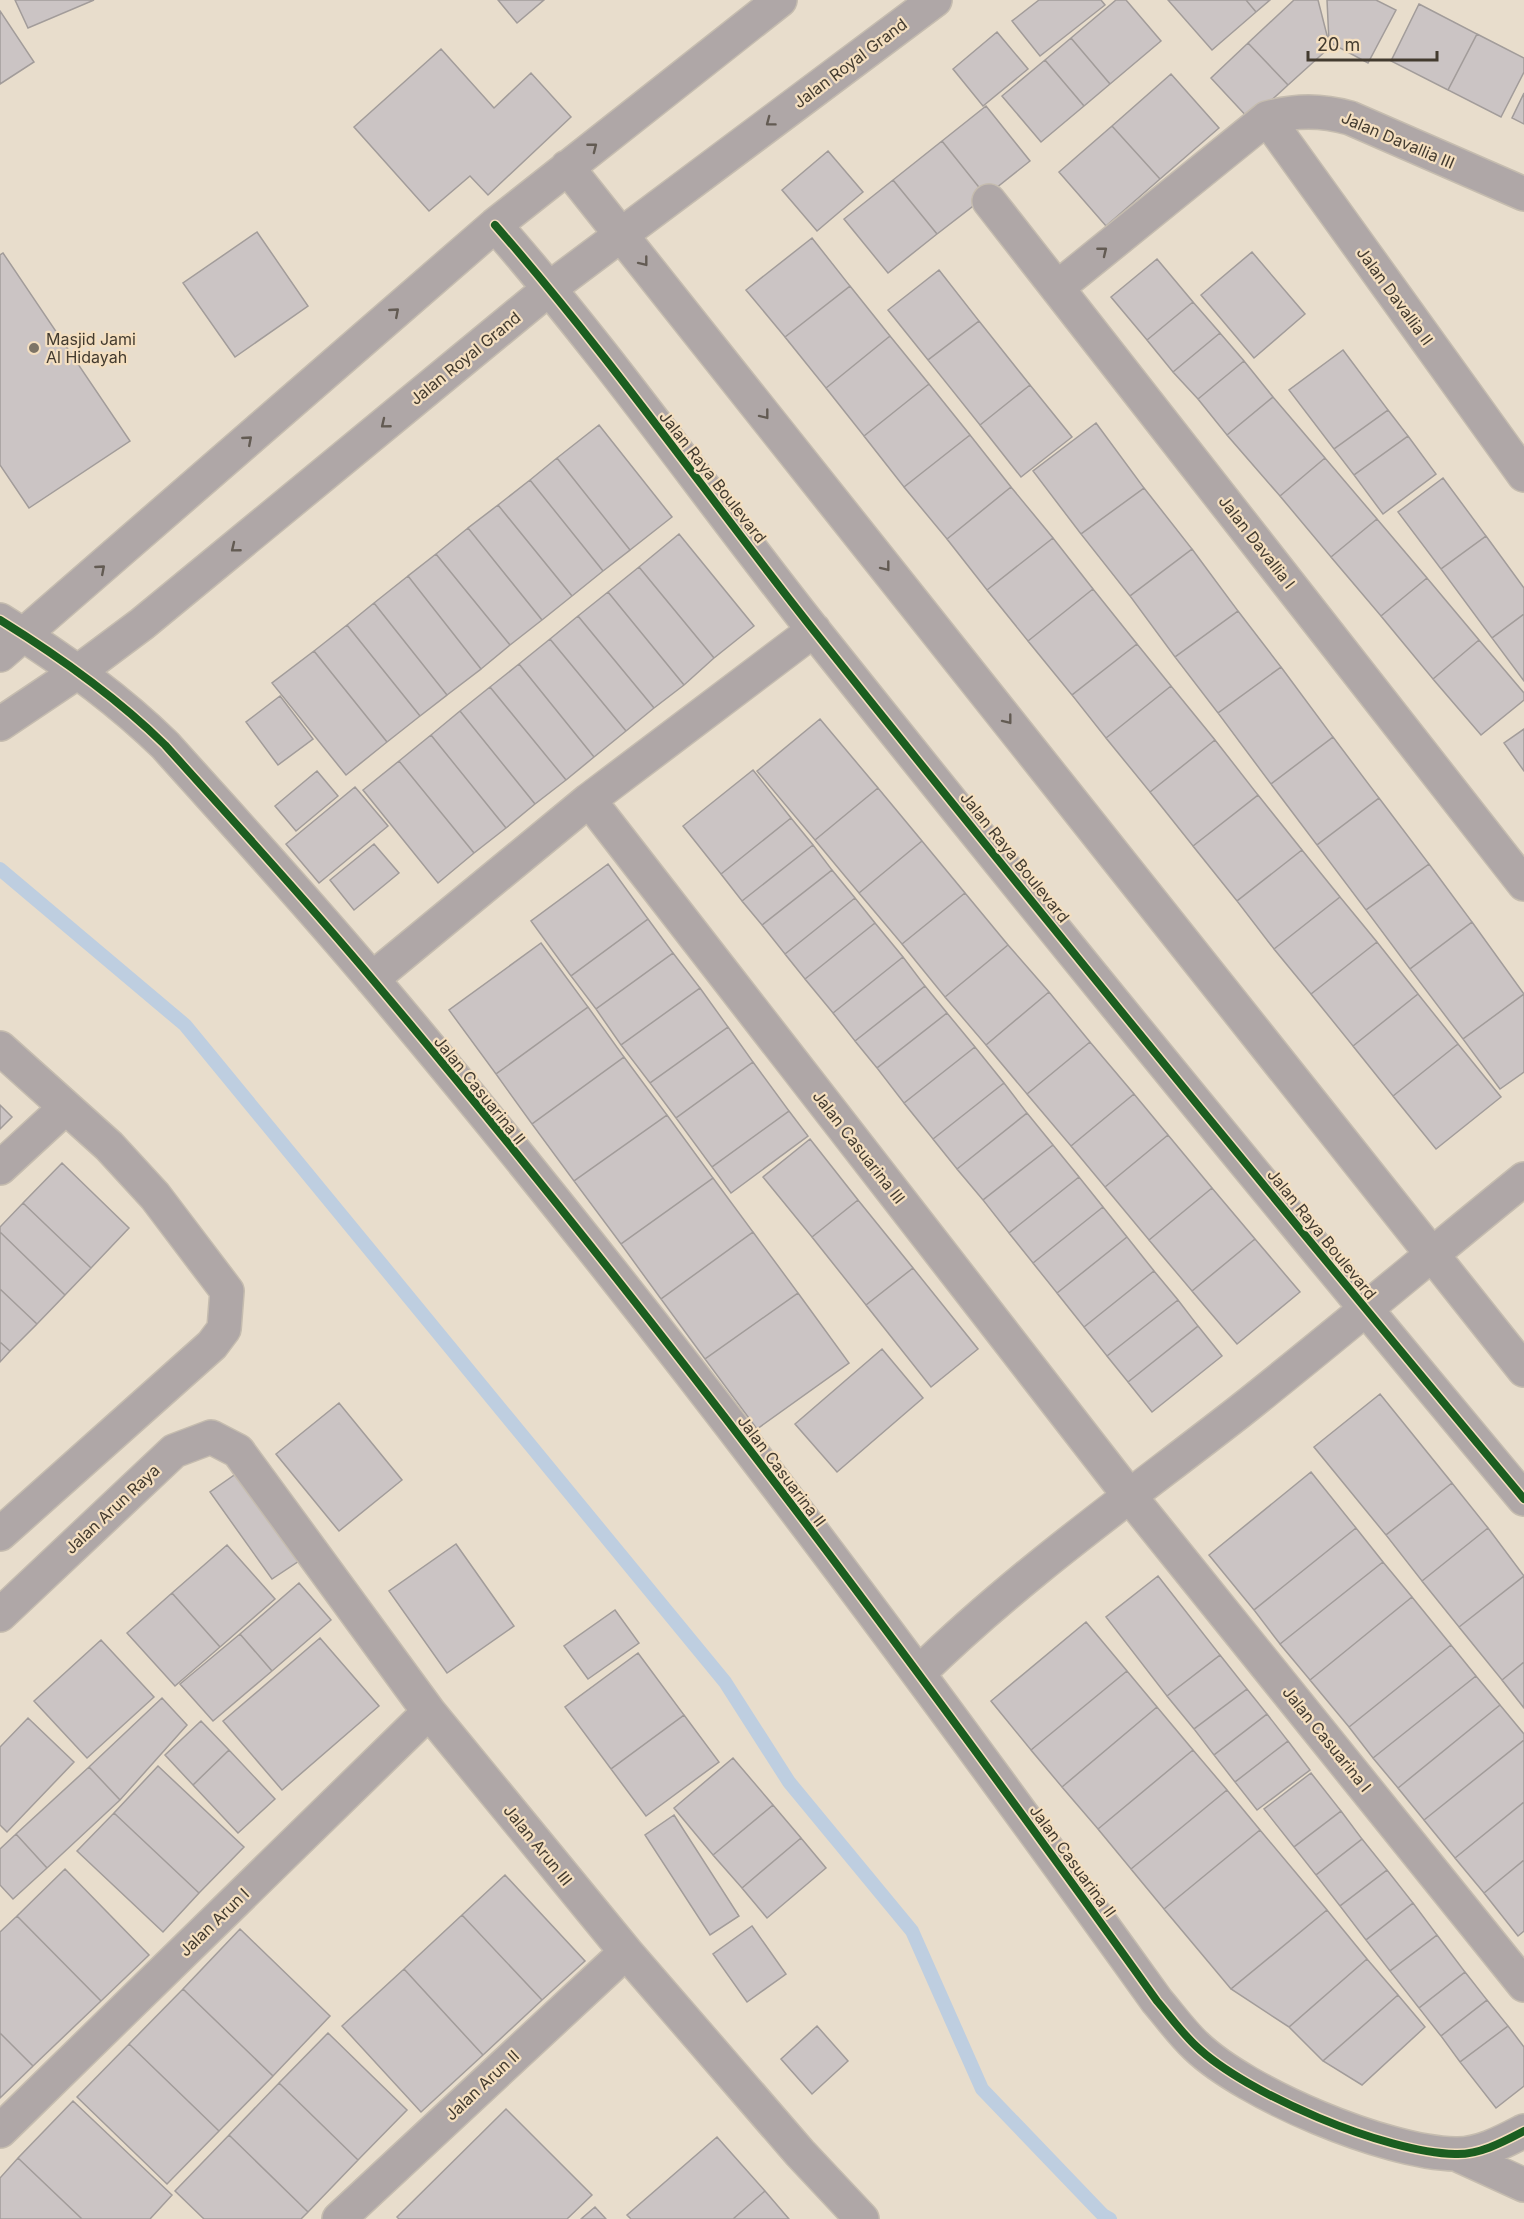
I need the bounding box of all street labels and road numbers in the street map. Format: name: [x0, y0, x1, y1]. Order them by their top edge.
street label: Jalan Royal Grand: [789, 14, 911, 112]
street label: Jalan Davallia III: [1338, 107, 1458, 173]
street label: Jalan Davallia II: [1353, 243, 1437, 349]
street label: Jalan Royal Grand: [406, 307, 524, 409]
street label: Jalan Raya Boulevard: [655, 407, 771, 547]
street label: Jalan Davallia I: [1214, 492, 1300, 592]
street label: Jalan Raya Boulevard: [956, 788, 1074, 926]
street label: Jalan Casuarina II: [430, 1032, 530, 1148]
street label: Jalan Casuarina III: [808, 1086, 910, 1208]
street label: Jalan Raya Boulevard: [1263, 1165, 1381, 1303]
street label: Jalan Casuarina II: [734, 1411, 830, 1531]
street label: Jalan Arun Raya: [60, 1460, 164, 1558]
street label: Jalan Casuarina I: [1278, 1682, 1376, 1796]
street label: Jalan Arun III: [499, 1801, 577, 1889]
street label: Jalan Casuarina II: [1025, 1801, 1121, 1921]
street label: Jalan Arun I: [175, 1884, 253, 1960]
street label: Jalan Arun II: [441, 2046, 523, 2124]

